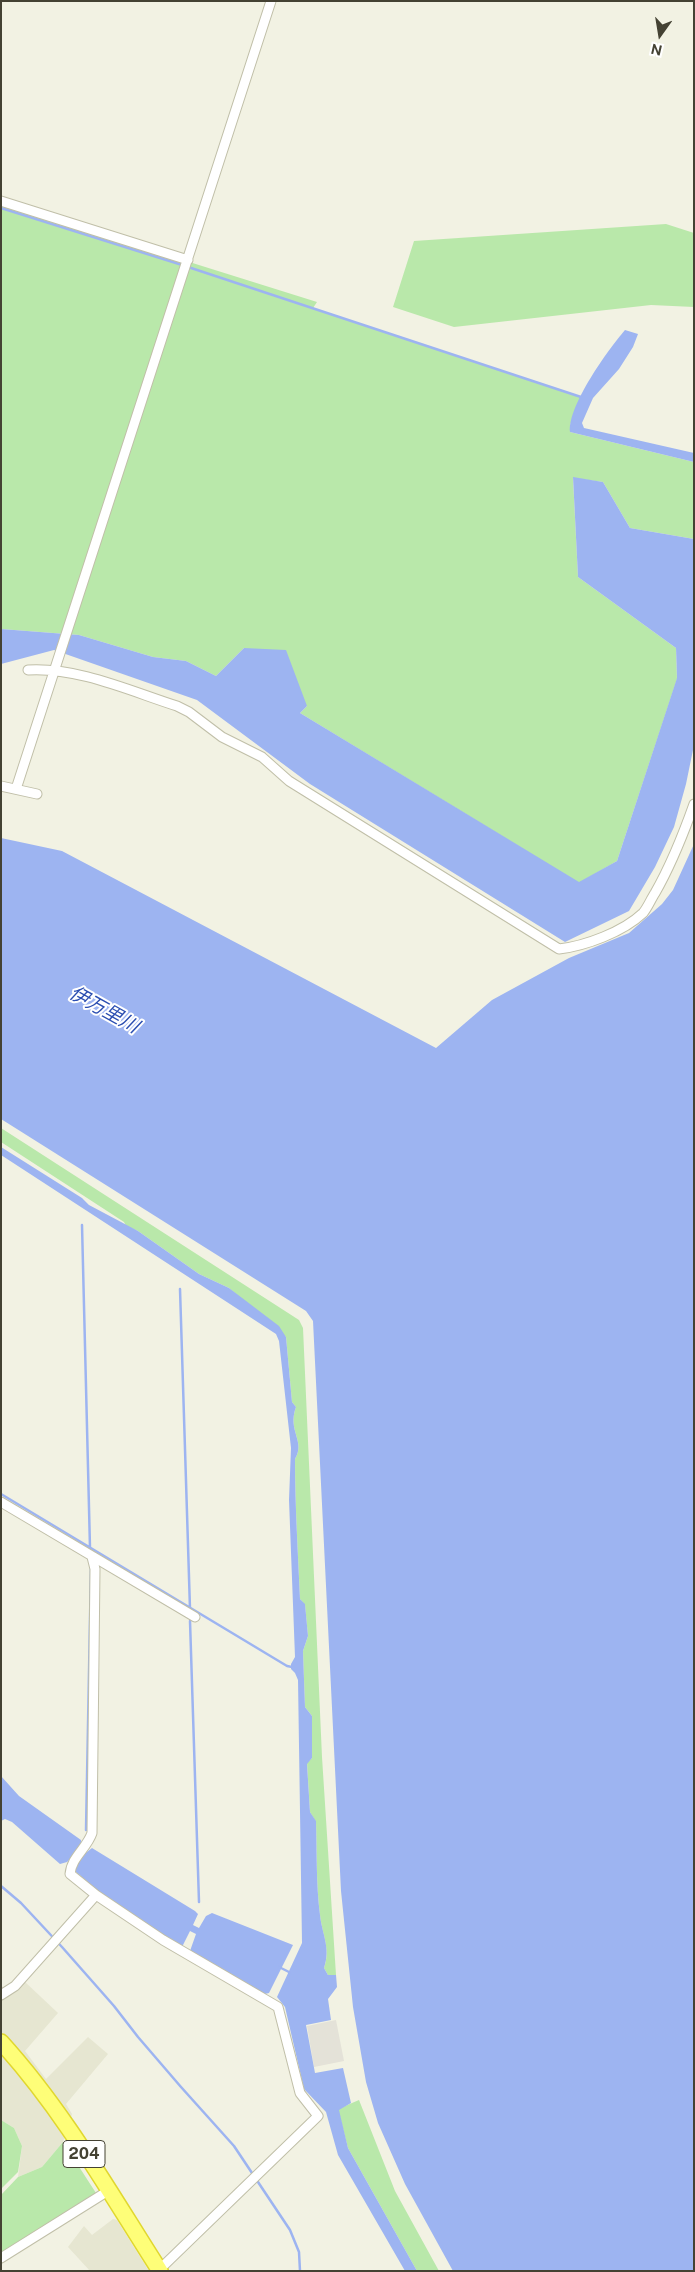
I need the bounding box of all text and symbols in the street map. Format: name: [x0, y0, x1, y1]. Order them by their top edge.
north arrow: [635, 10, 685, 60]
text: N: [649, 41, 664, 59]
water label: 伊万里川: [65, 982, 143, 1038]
road number: 204: [63, 2140, 105, 2168]

